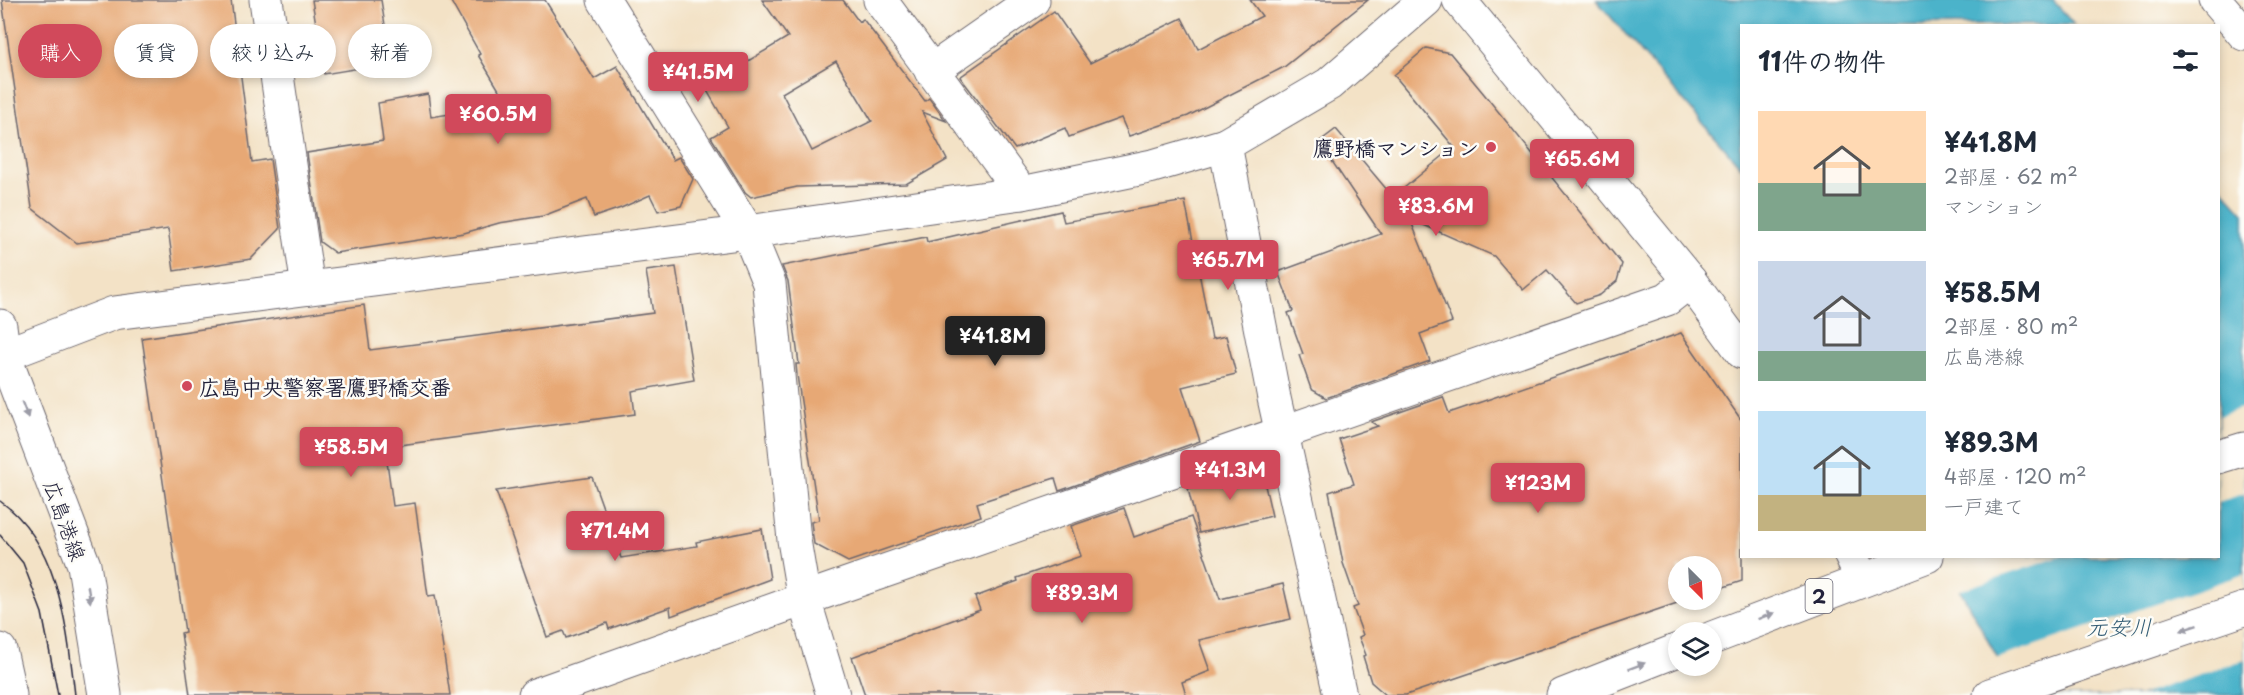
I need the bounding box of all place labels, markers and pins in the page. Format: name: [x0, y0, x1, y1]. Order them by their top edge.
pin: ¥41.5M: [649, 52, 747, 103]
pin: ¥60.5M: [449, 94, 547, 145]
place label: 鷹野橋マンション: [1313, 131, 1479, 163]
pin: ¥65.6M: [1533, 139, 1631, 190]
marker: 鷹野橋マンション: [1484, 140, 1498, 154]
pin: ¥83.6M: [1387, 186, 1485, 237]
pin: ¥65.7M: [1179, 240, 1277, 291]
pin: ¥41.8M: [946, 316, 1044, 367]
place label: 広島中央警察署鷹野橋交番: [199, 370, 451, 402]
marker: 広島中央警察署鷹野橋交番: [180, 379, 194, 393]
pin: ¥58.5M: [302, 427, 400, 478]
pin: ¥41.3M: [1181, 450, 1279, 501]
pin: ¥123M: [1496, 463, 1580, 514]
pin: ¥71.4M: [566, 511, 664, 562]
pin: ¥89.3M: [1033, 573, 1131, 624]

